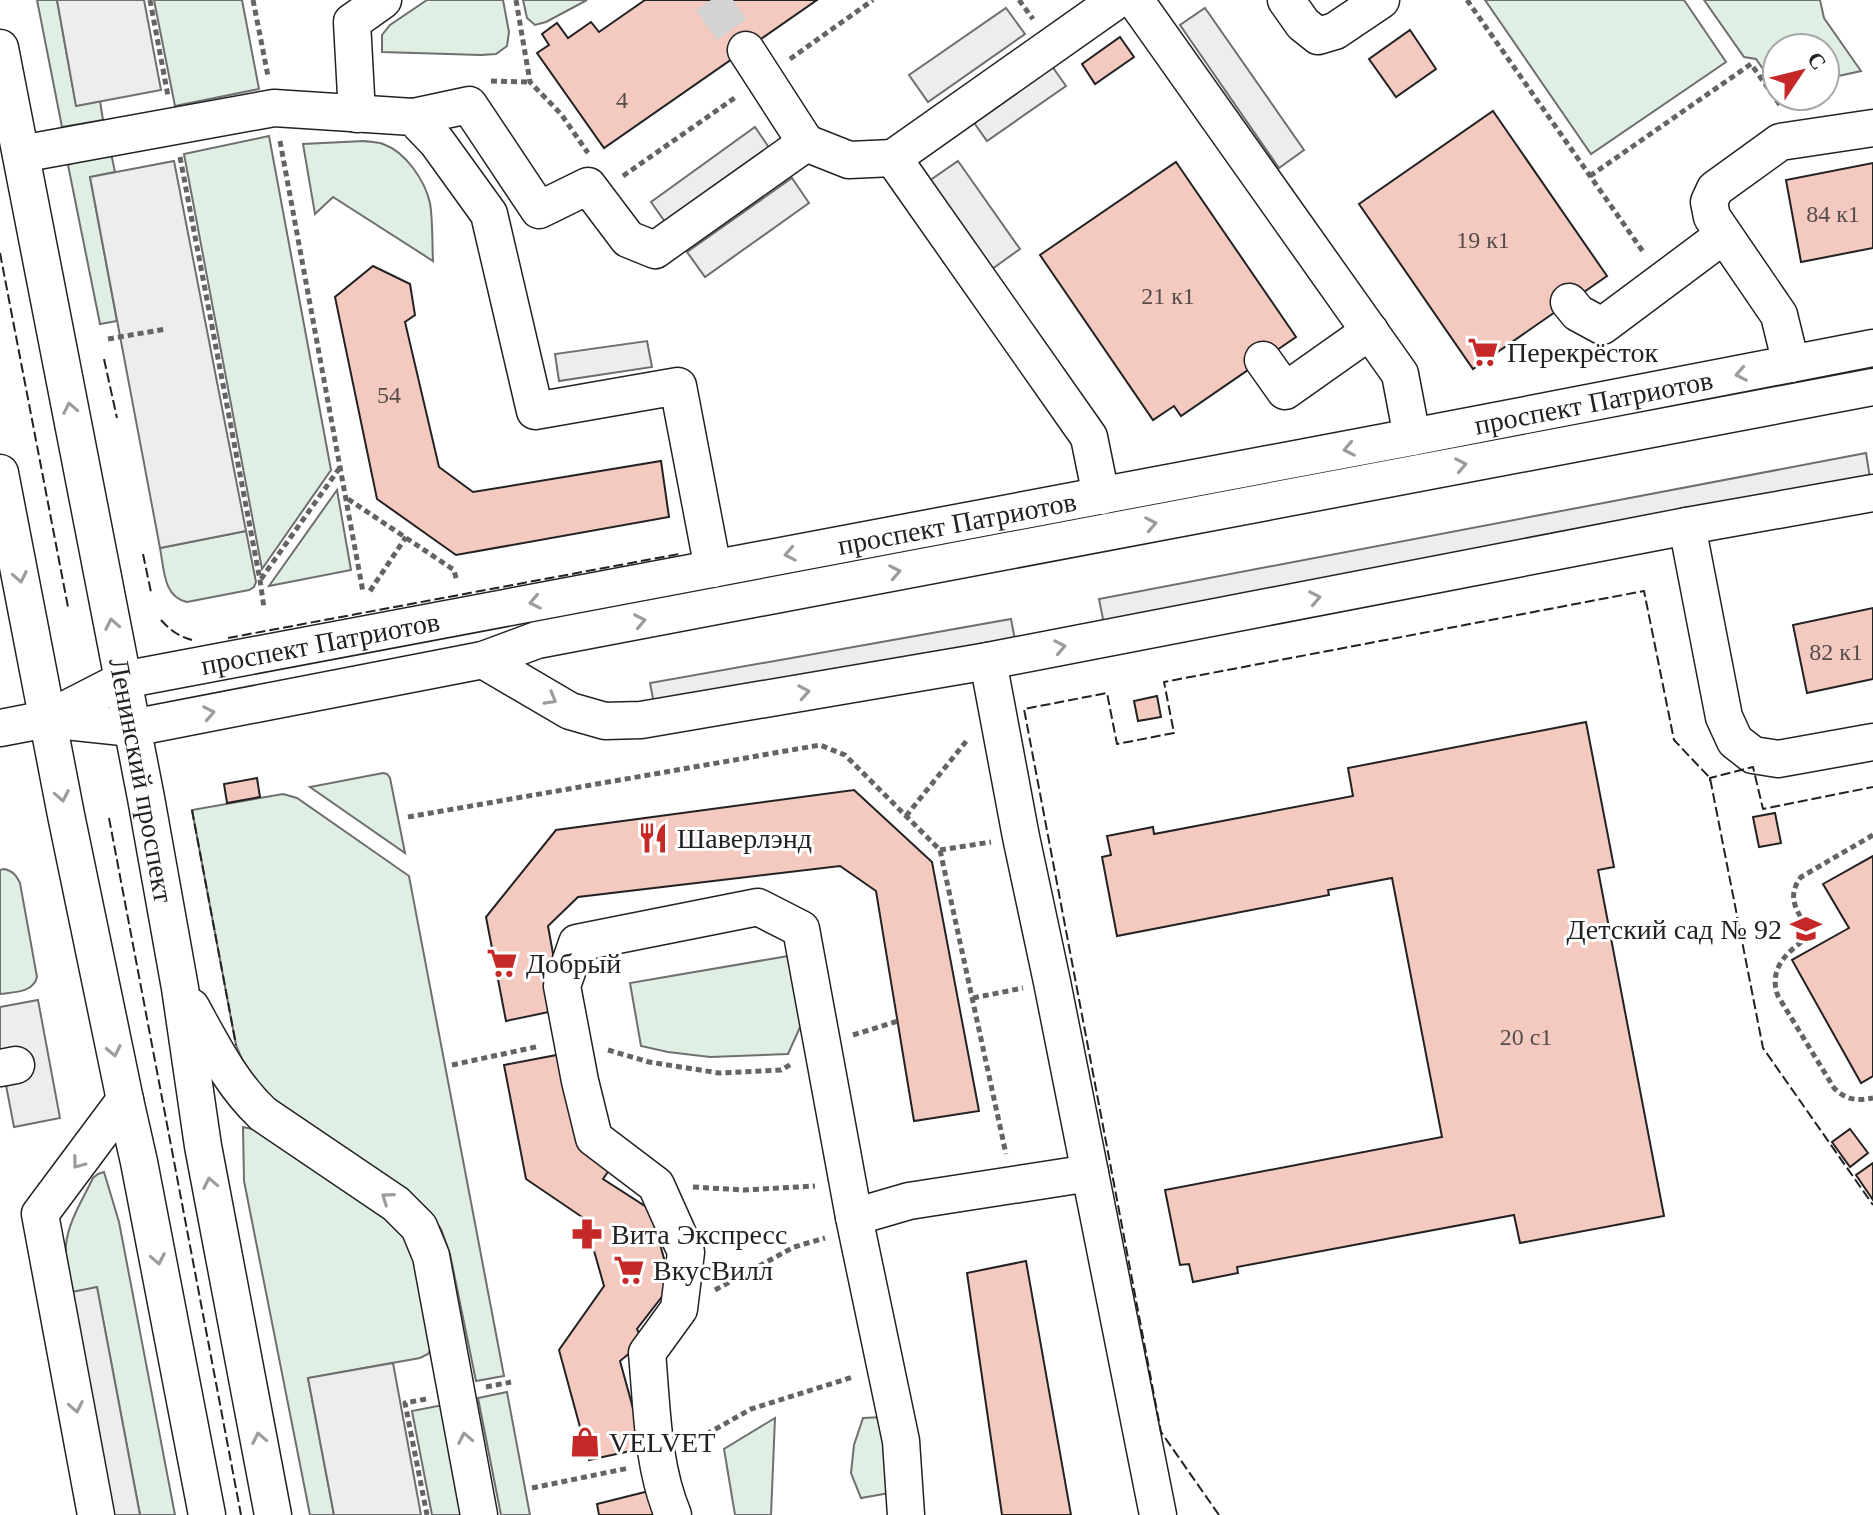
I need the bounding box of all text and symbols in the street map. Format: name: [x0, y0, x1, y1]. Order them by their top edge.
north arrow: [1761, 32, 1841, 112]
text: С: [1802, 47, 1832, 74]
house number: 4: [616, 87, 628, 113]
house number: 84 к1: [1806, 201, 1860, 227]
house number: 19 к1: [1456, 227, 1510, 253]
house number: 21 к1: [1141, 283, 1195, 309]
supermarket icon: Перекрёсток: [1466, 335, 1500, 369]
place label: Перекрёсток: [1507, 337, 1658, 368]
street label: проспект Патриотов: [1472, 364, 1715, 441]
one-way arrow: [1735, 364, 1748, 381]
house number: 54: [377, 382, 401, 408]
one-way arrow: [62, 402, 79, 415]
one-way arrow: [1342, 440, 1355, 457]
one-way arrow: [1455, 457, 1468, 474]
street label: проспект Патриотов: [835, 486, 1079, 561]
one-way arrow: [1144, 516, 1158, 533]
one-way arrow: [784, 545, 797, 562]
one-way arrow: [888, 564, 902, 581]
one-way arrow: [10, 570, 27, 584]
one-way arrow: [1308, 590, 1322, 607]
one-way arrow: [528, 593, 542, 610]
street label: проспект Патриотов: [198, 606, 442, 681]
one-way arrow: [633, 613, 647, 630]
one-way arrow: [104, 617, 121, 630]
one-way arrow: [1053, 639, 1066, 656]
house number: 82 к1: [1809, 639, 1863, 665]
street label: Ленинский проспект: [103, 656, 179, 905]
one-way arrow: [797, 685, 810, 702]
one-way arrow: [542, 690, 557, 705]
one-way arrow: [202, 706, 215, 723]
one-way arrow: [53, 789, 70, 802]
restaurant icon: Шаверлэнд: [636, 821, 670, 855]
place label: Шаверлэнд: [677, 823, 812, 854]
school or university icon: Детский сад № 92: [1789, 912, 1823, 946]
place label: Детский сад № 92: [1566, 914, 1782, 945]
supermarket icon: Добрый: [485, 946, 519, 980]
place label: Добрый: [526, 948, 621, 979]
house number: 20 с1: [1500, 1024, 1552, 1050]
one-way arrow: [105, 1043, 122, 1057]
one-way arrow: [73, 1154, 88, 1169]
one-way arrow: [202, 1177, 219, 1190]
one-way arrow: [381, 1193, 395, 1208]
pharmacy icon: Вита Экспресс: [570, 1217, 604, 1251]
place label: Вита Экспресс: [611, 1219, 787, 1250]
one-way arrow: [148, 1252, 165, 1266]
supermarket icon: ВкусВилл: [612, 1253, 646, 1287]
place label: ВкусВилл: [653, 1255, 773, 1286]
one-way arrow: [66, 1400, 83, 1414]
shop icon: VELVET: [568, 1425, 602, 1459]
place label: VELVET: [609, 1427, 715, 1458]
one-way arrow: [251, 1432, 268, 1445]
one-way arrow: [457, 1432, 474, 1445]

